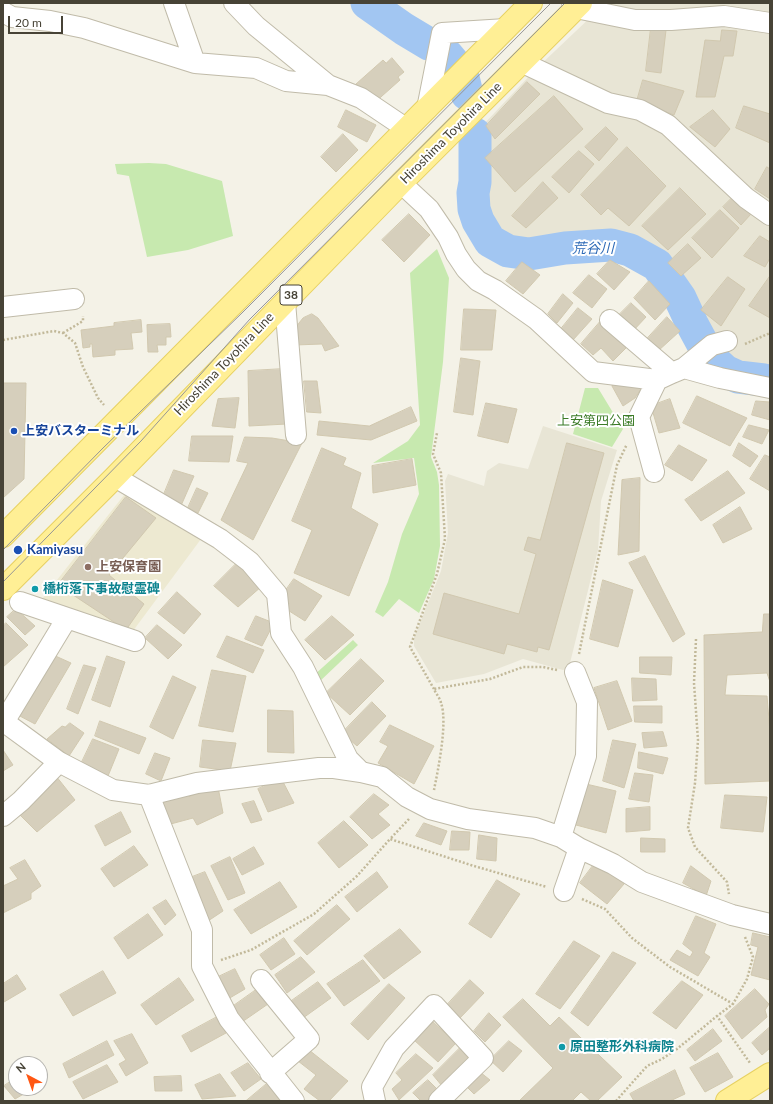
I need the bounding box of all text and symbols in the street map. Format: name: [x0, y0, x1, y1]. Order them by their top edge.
scale bar: [10, 8, 65, 34]
text: 20 m: [15, 15, 42, 30]
street label: Hiroshima Toyohira Line: [397, 79, 505, 187]
water label: 荒谷川: [572, 240, 614, 256]
road number: 38: [280, 285, 302, 305]
street label: Hiroshima Toyohira Line: [171, 309, 277, 419]
park label: 上安第四公園: [557, 413, 635, 429]
place label: 上安バスターミナル: [22, 423, 139, 439]
marker: 上安バスターミナル: [9, 426, 19, 436]
place label: Kamiyasu: [27, 542, 83, 558]
marker: Kamiyasu: [12, 544, 24, 556]
place label: 上安保育園: [96, 559, 161, 575]
marker: 上安保育園: [83, 562, 93, 572]
place label: 橋桁落下事故慰霊碑: [43, 581, 160, 597]
marker: 橋桁落下事故慰霊碑: [30, 584, 40, 594]
place label: 原田整形外科病院: [570, 1039, 674, 1055]
marker: 原田整形外科病院: [557, 1042, 567, 1052]
north arrow: [8, 1056, 48, 1096]
text: N: [13, 1060, 28, 1075]

